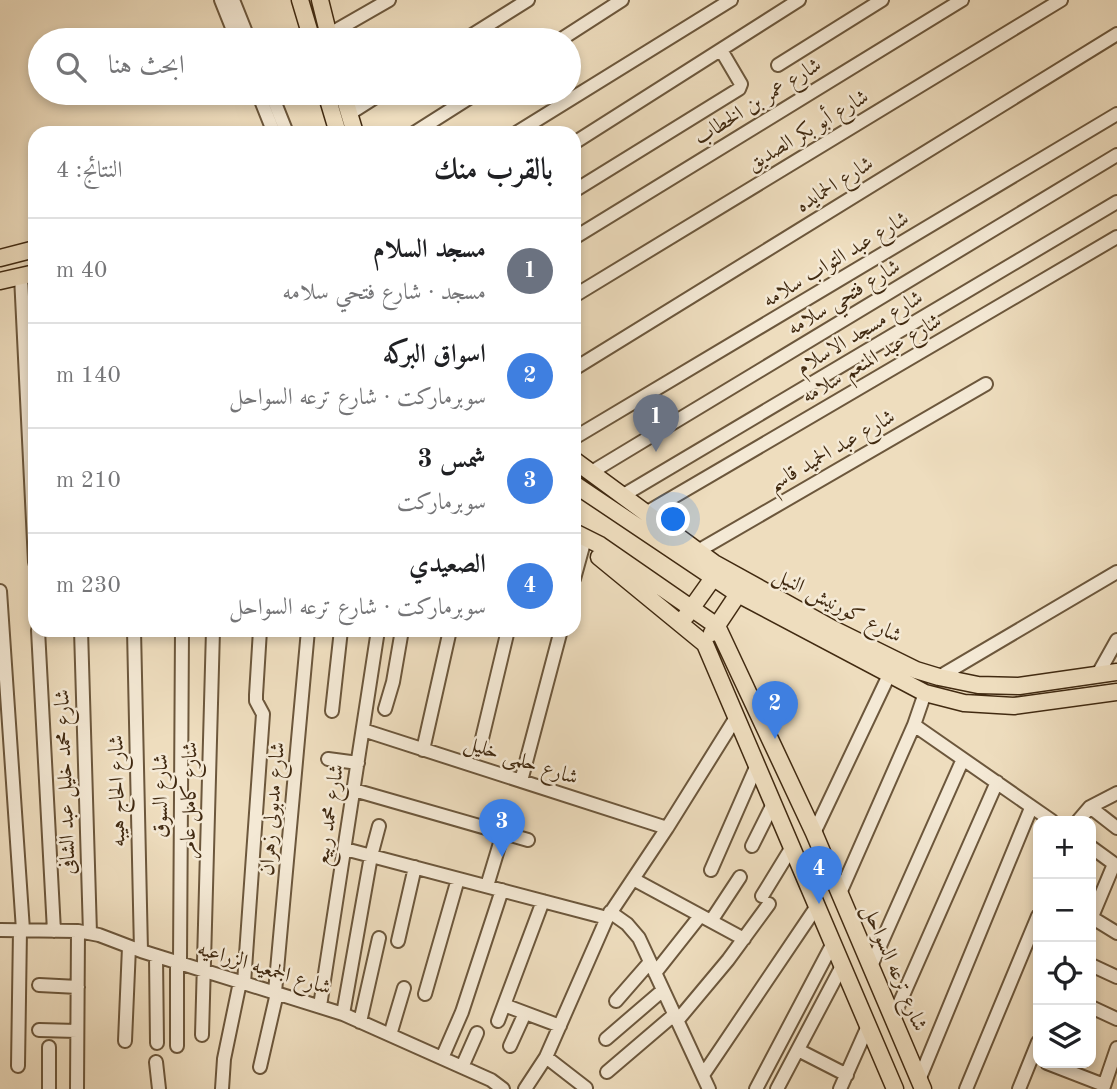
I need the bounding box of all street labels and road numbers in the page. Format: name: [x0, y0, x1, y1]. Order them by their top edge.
street label: شارع عمر بن الخطاب: [691, 55, 828, 155]
street label: شارع أبو بكر الصديق: [740, 81, 876, 181]
street label: شارع الحمايده: [793, 153, 881, 222]
street label: شارع عبد التواب سلامه: [759, 208, 916, 317]
street label: شارع فتحي سلامه: [784, 256, 908, 347]
street label: شارع مسجد الاسلام: [793, 287, 930, 384]
street label: شارع عبد المنعم سلامه: [799, 311, 949, 414]
street label: شارع عبد الحميد قاسم: [765, 406, 903, 503]
street label: شارع كورنيش النيل: [767, 565, 905, 653]
street label: شارع محمد خليل عبد الشافى: [51, 689, 86, 875]
street label: شارع حلمى خليل: [460, 733, 581, 795]
street label: شارع الحاج هيبه: [107, 734, 136, 847]
street label: شارع مدبولى زهران: [257, 741, 295, 877]
street label: شارع كامل عامر: [177, 742, 208, 858]
street label: شارع السوق: [151, 754, 178, 838]
street label: شارع محمد ربيع: [312, 763, 355, 868]
street label: شارع ترعه السواحل: [852, 902, 930, 1037]
street label: شارع الجمعيه الزراعيه: [193, 938, 334, 1005]

